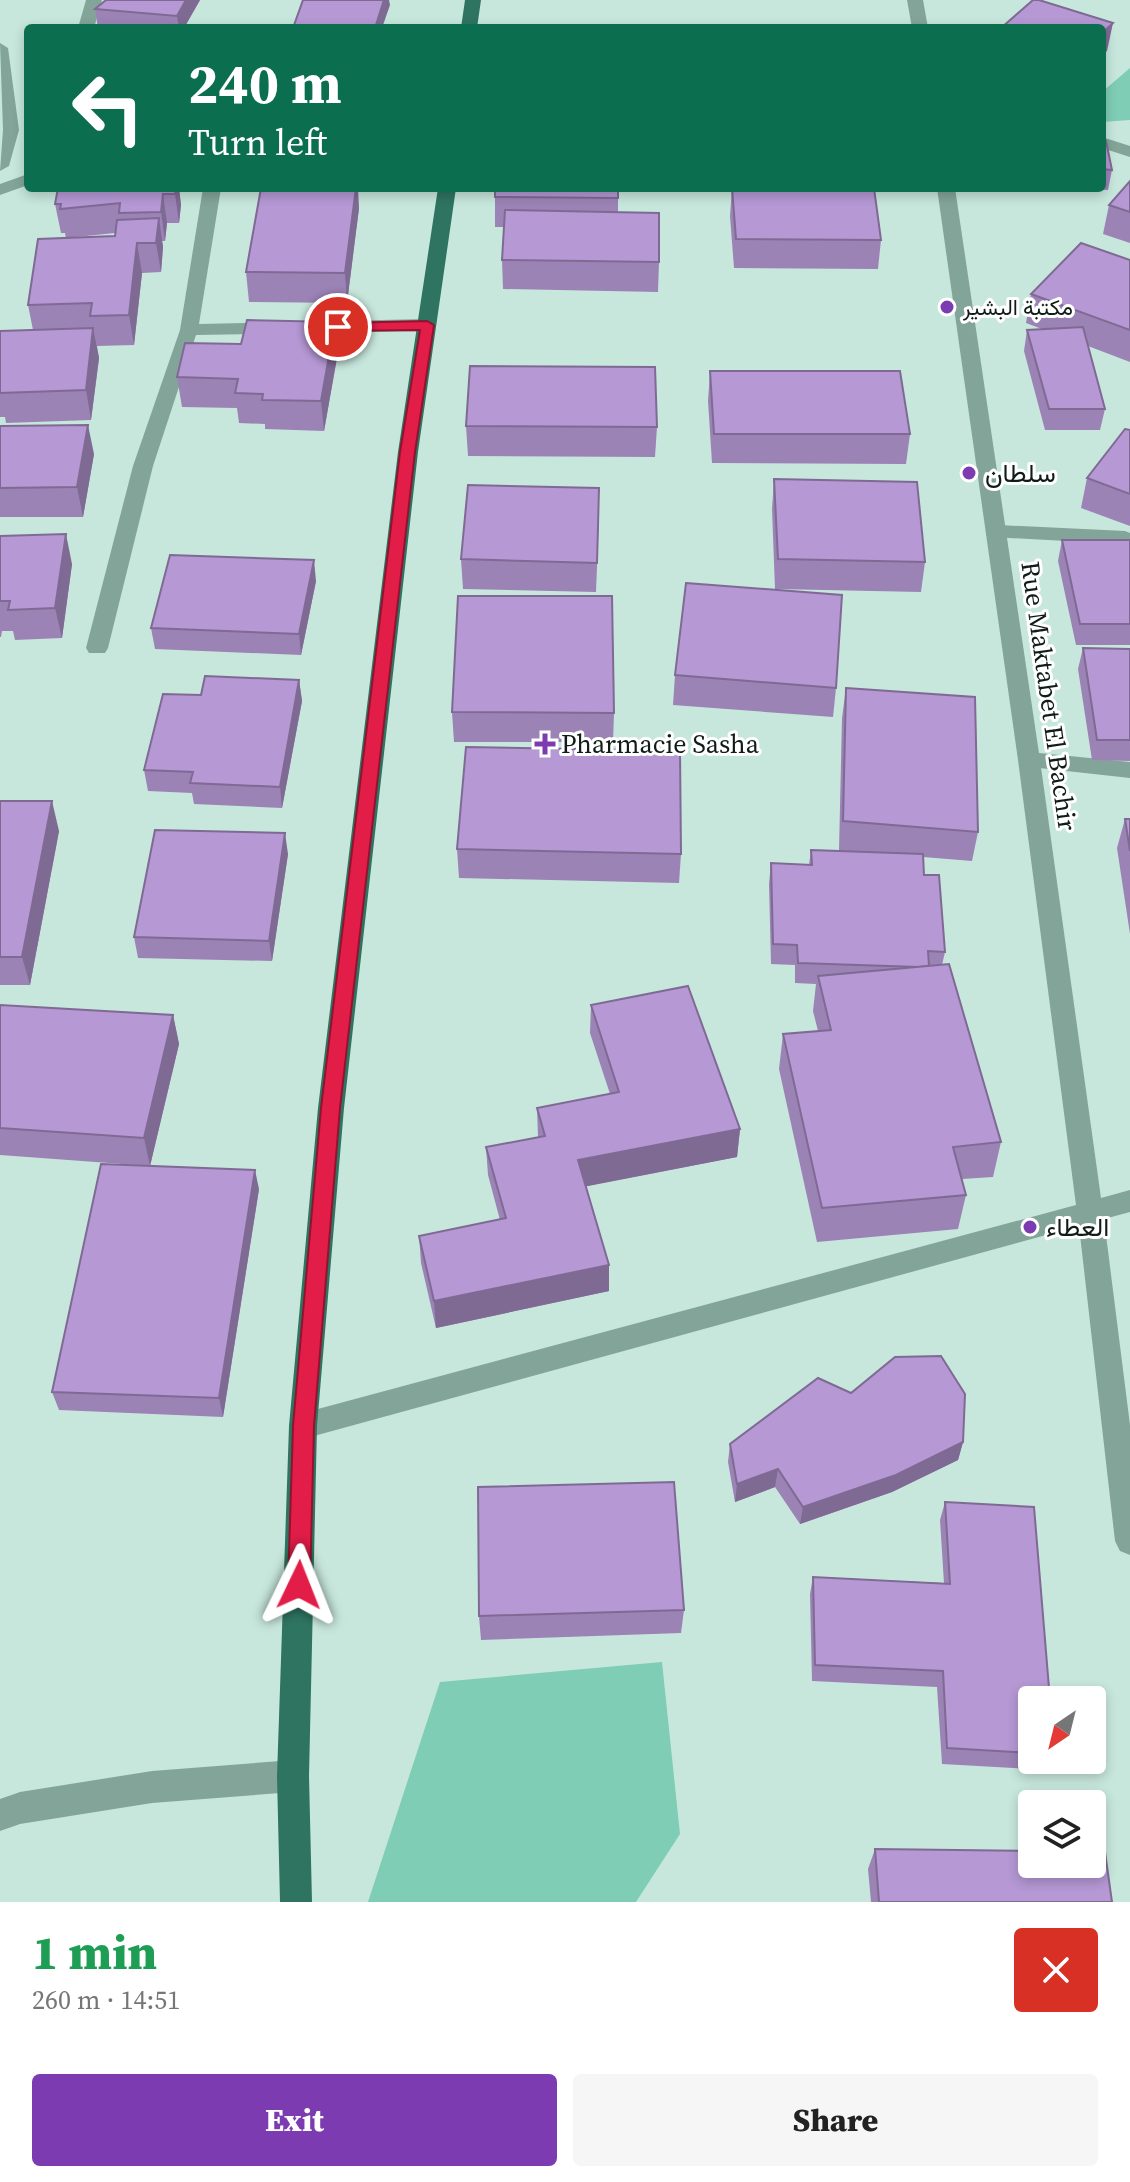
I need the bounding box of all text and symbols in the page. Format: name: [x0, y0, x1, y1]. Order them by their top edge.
text: 240 m: [188, 45, 342, 122]
icon: left: [56, 56, 160, 160]
text: Turn left: [188, 118, 327, 167]
place label: مكتبة البشير: [962, 292, 1073, 322]
pin: [304, 293, 372, 361]
marker: مكتبة البشير: [938, 298, 956, 316]
icon: arrive: [316, 305, 360, 349]
place label: سلطان: [985, 455, 1056, 491]
marker: سلطان: [960, 464, 978, 482]
street label: Rue Maktabet El Bachir: [1012, 559, 1086, 833]
place label: Pharmacie Sasha: [561, 726, 760, 762]
marker: Pharmacie Sasha: [536, 735, 554, 753]
place label: العطاء: [1046, 1209, 1109, 1245]
marker: العطاء: [1021, 1218, 1039, 1236]
position arrow: [257, 1543, 341, 1627]
north arrow: [1018, 1686, 1106, 1774]
map controls: [1018, 1686, 1106, 1878]
button: layers: [1018, 1790, 1106, 1878]
text: 1 min: [32, 1919, 157, 1985]
button: close: [1014, 1928, 1098, 2012]
text: 260 m · 14:51: [32, 1982, 180, 2018]
button: Exit: [32, 2074, 557, 2166]
button: Share: [573, 2074, 1098, 2166]

